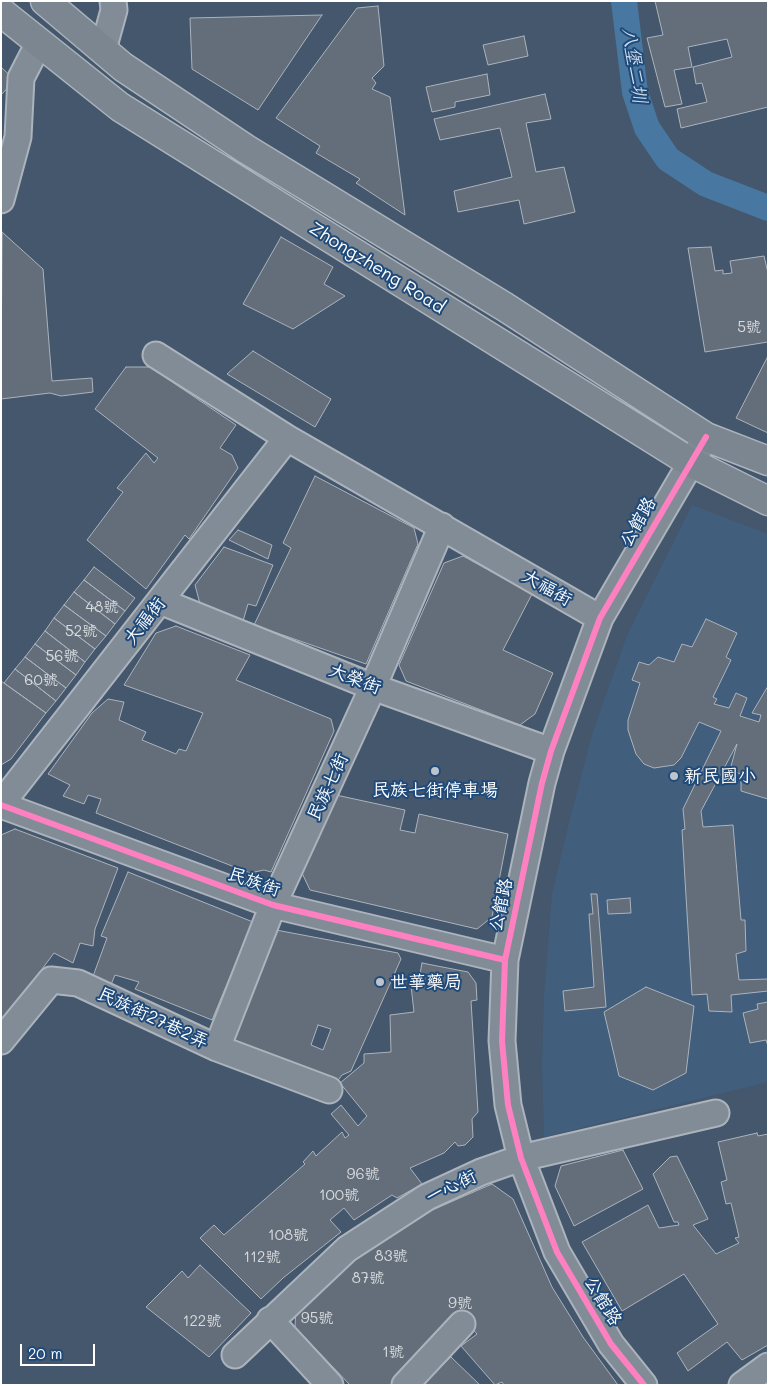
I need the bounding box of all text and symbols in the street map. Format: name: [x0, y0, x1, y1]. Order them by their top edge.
water label: 八堡二圳: [617, 26, 651, 104]
street label: Zhongzheng Road: [305, 218, 449, 318]
house number: 5號: [737, 318, 761, 336]
street label: 公館路: [615, 493, 661, 551]
street label: 大福街: [518, 565, 576, 611]
street label: 大福街: [120, 593, 170, 649]
house number: 48號: [86, 598, 118, 616]
house number: 52號: [65, 622, 97, 640]
house number: 56號: [46, 647, 78, 665]
street label: 大榮街: [326, 659, 384, 699]
house number: 60號: [24, 671, 58, 689]
street label: 民族七街: [303, 750, 353, 824]
marker: 民族七街停車場: [429, 765, 441, 777]
place label: 新民國小: [684, 765, 756, 787]
marker: 新民國小: [668, 770, 680, 782]
place label: 民族七街停車場: [372, 779, 498, 801]
street label: 民族街: [225, 863, 283, 901]
street label: 公館路: [485, 876, 517, 934]
place label: 世華藥局: [390, 971, 462, 993]
marker: 世華藥局: [374, 976, 386, 988]
street label: 民族街27巷2弄: [94, 983, 212, 1053]
house number: 96號: [347, 1165, 379, 1183]
street label: 一心街: [422, 1165, 480, 1209]
house number: 100號: [319, 1186, 359, 1204]
house number: 108號: [268, 1226, 308, 1244]
house number: 83號: [375, 1247, 407, 1265]
house number: 112號: [244, 1248, 280, 1266]
house number: 87號: [352, 1269, 384, 1287]
street label: 公館路: [580, 1272, 626, 1330]
house number: 9號: [448, 1294, 472, 1312]
house number: 95號: [301, 1309, 333, 1327]
house number: 122號: [183, 1312, 221, 1330]
scale bar: [22, 1334, 98, 1366]
text: 20 m: [28, 1343, 62, 1363]
house number: 1號: [382, 1343, 404, 1361]

